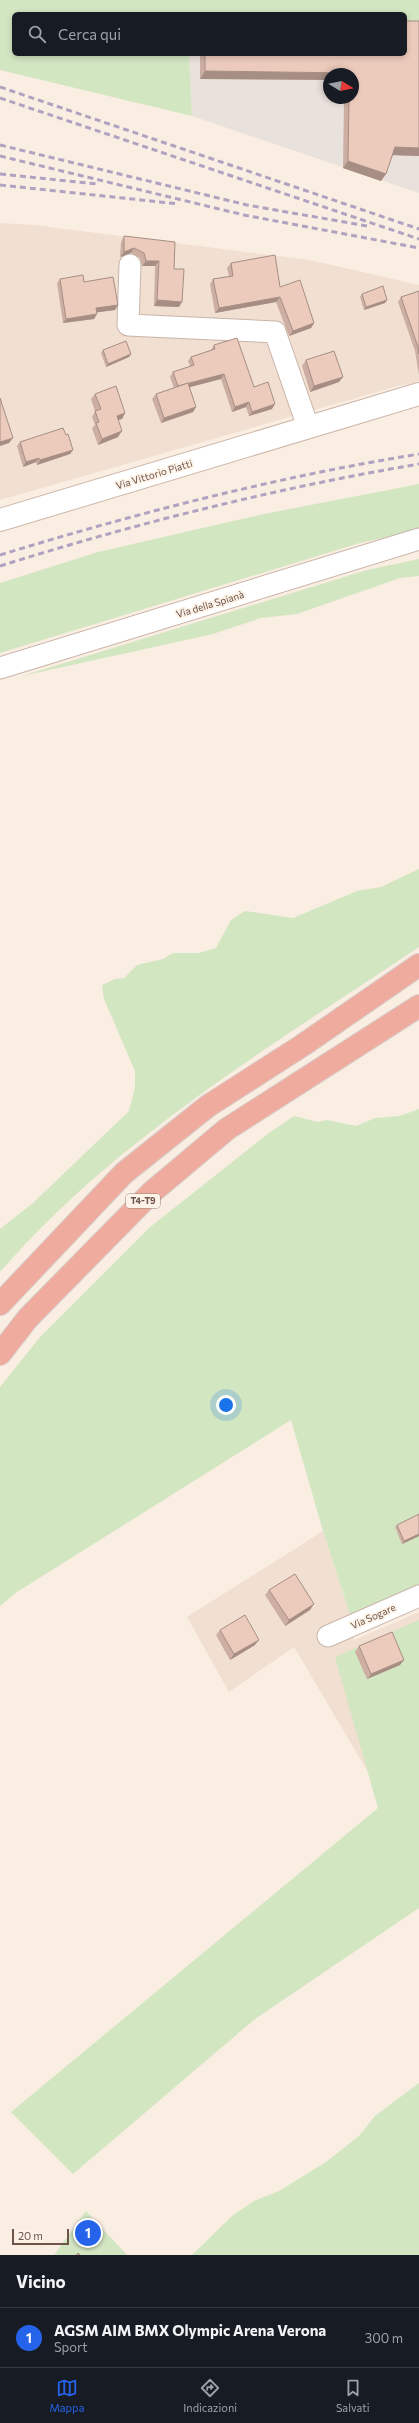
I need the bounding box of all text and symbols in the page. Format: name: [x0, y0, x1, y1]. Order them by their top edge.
search box: [12, 12, 407, 56]
icon: search: [26, 23, 48, 45]
text: Cerca qui: [58, 25, 121, 43]
north arrow: [323, 68, 359, 104]
street label: Via Vittorio Piatti: [114, 457, 194, 491]
street label: Via della Spianà: [175, 588, 245, 620]
road number: T4-T9: [126, 1194, 160, 1208]
your location: [216, 1395, 236, 1415]
street label: Via Sogare: [349, 1601, 397, 1631]
pin: 1: [75, 2218, 101, 2248]
scale bar: [12, 2227, 69, 2246]
text: 20 m: [18, 2229, 43, 2242]
text: Vicino: [16, 2271, 66, 2292]
text: AGSM AIM BMX Olympic Arena Verona: [54, 2321, 326, 2339]
text: 1: [26, 2330, 32, 2346]
text: 300 m: [365, 2330, 403, 2346]
text: Sport: [54, 2339, 88, 2355]
tab: Mappa: [49, 2377, 84, 2414]
tab: Indicazioni: [183, 2377, 237, 2414]
tab: Salvati: [336, 2377, 370, 2414]

